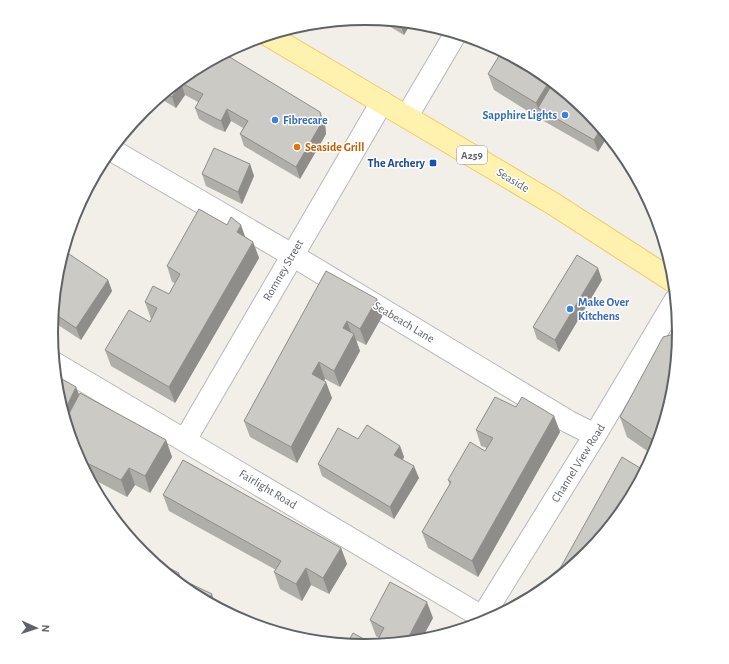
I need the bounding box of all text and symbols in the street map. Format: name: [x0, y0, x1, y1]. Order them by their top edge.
place label: Sapphire Lights: [482, 109, 557, 121]
marker: Sapphire Lights: [560, 110, 570, 120]
place label: Fibrecare: [283, 114, 328, 126]
marker: Fibrecare: [270, 115, 280, 125]
place label: Seaside Grill: [305, 141, 364, 153]
marker: Seaside Grill: [292, 142, 302, 152]
road number: A259: [457, 146, 487, 164]
place label: The Archery: [367, 157, 426, 170]
marker: The Archery: [428, 158, 438, 168]
street label: Seaside: [495, 166, 531, 194]
street label: Romney Street: [261, 237, 306, 303]
place label: Make Over Kitchens: [578, 296, 630, 322]
street label: Seabeach Lane: [371, 299, 437, 345]
marker: Make Over Kitchens: [565, 304, 575, 314]
street label: Channel View Road: [549, 422, 607, 504]
street label: Fairlight Road: [237, 467, 299, 511]
north arrow: [16, 608, 56, 648]
text: N: [40, 624, 51, 633]

